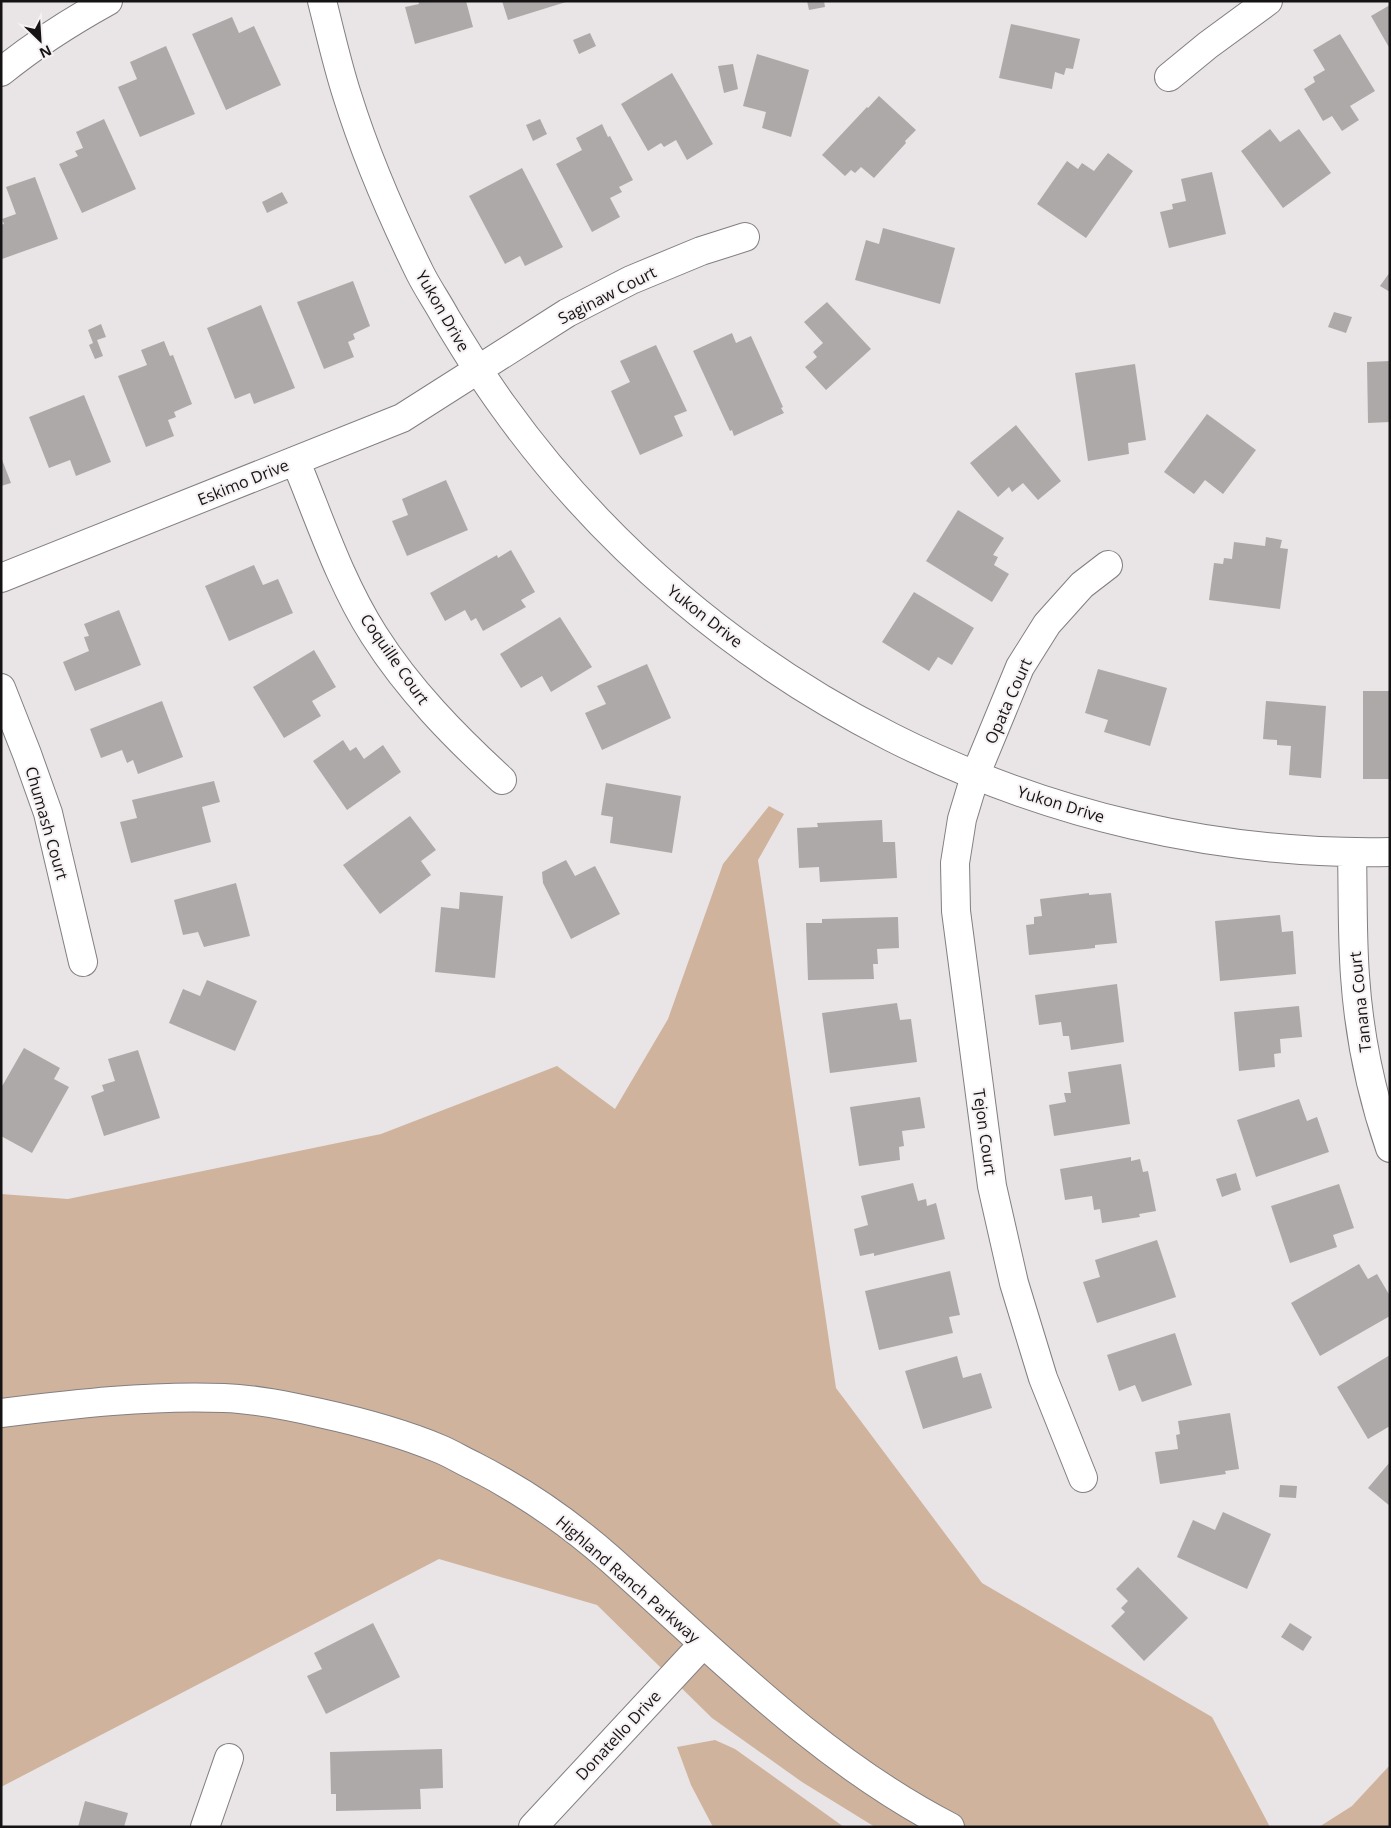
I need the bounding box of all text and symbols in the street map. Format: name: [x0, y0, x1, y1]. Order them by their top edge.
north arrow: [15, 15, 65, 65]
text: N: [37, 41, 55, 63]
street label: Saginaw Court: [554, 261, 660, 329]
street label: Yukon Drive: [411, 267, 475, 355]
street label: Eskimo Drive: [194, 454, 292, 510]
street label: Yukon Drive: [663, 580, 747, 652]
street label: Coquille Court: [355, 609, 435, 709]
street label: Opata Court: [979, 654, 1037, 747]
street label: Chumash Court: [20, 764, 74, 882]
street label: Yukon Drive: [1015, 780, 1107, 828]
street label: Tanana Court: [1344, 950, 1376, 1053]
street label: Tejon Court: [968, 1087, 1002, 1177]
street label: Highland Ranch Parkway: [551, 1510, 705, 1648]
street label: Donatello Drive: [571, 1685, 665, 1785]

